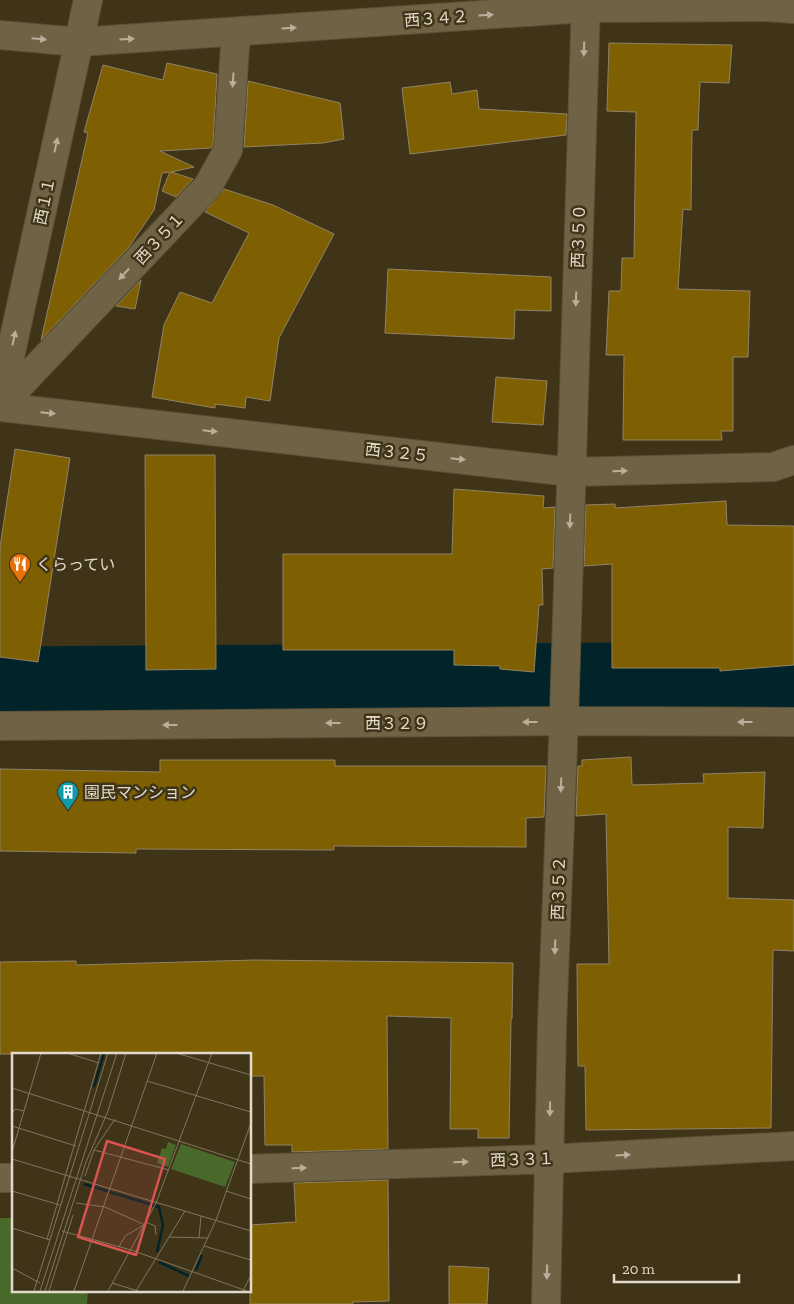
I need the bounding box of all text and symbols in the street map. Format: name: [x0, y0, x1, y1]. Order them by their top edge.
street label: 西３４２: [403, 7, 469, 30]
one-way arrow: [478, 10, 494, 18]
one-way arrow: [281, 24, 297, 32]
one-way arrow: [31, 35, 47, 43]
one-way arrow: [119, 35, 135, 43]
one-way arrow: [580, 41, 588, 57]
one-way arrow: [228, 73, 236, 89]
one-way arrow: [52, 137, 60, 152]
street label: 西１１: [30, 176, 59, 227]
street label: 西３５０: [568, 204, 589, 268]
street label: 西３５１: [131, 208, 188, 268]
one-way arrow: [118, 268, 130, 280]
one-way arrow: [572, 291, 580, 307]
one-way arrow: [10, 330, 18, 345]
one-way arrow: [41, 409, 57, 417]
one-way arrow: [202, 427, 218, 435]
street label: 西３２５: [364, 440, 430, 465]
one-way arrow: [451, 455, 467, 463]
one-way arrow: [612, 466, 628, 474]
one-way arrow: [566, 513, 574, 529]
restaurant icon: くらってい: [8, 552, 32, 583]
place label: くらってい: [36, 555, 115, 574]
street label: 西３２９: [365, 714, 429, 733]
one-way arrow: [522, 718, 538, 726]
one-way arrow: [737, 718, 753, 726]
one-way arrow: [325, 719, 341, 727]
one-way arrow: [162, 721, 178, 729]
one-way arrow: [557, 777, 565, 793]
building icon: 園民マンション: [56, 780, 80, 811]
place label: 園民マンション: [84, 783, 196, 802]
street label: 西３５２: [548, 856, 569, 920]
one-way arrow: [551, 939, 559, 955]
inset map: [12, 1053, 251, 1292]
one-way arrow: [546, 1102, 554, 1118]
street label: 西３３１: [490, 1149, 554, 1170]
one-way arrow: [616, 1150, 632, 1158]
one-way arrow: [453, 1157, 469, 1165]
one-way arrow: [291, 1163, 307, 1171]
scale bar: [614, 1252, 739, 1284]
text: 20 m: [622, 1260, 655, 1278]
one-way arrow: [543, 1264, 551, 1280]

